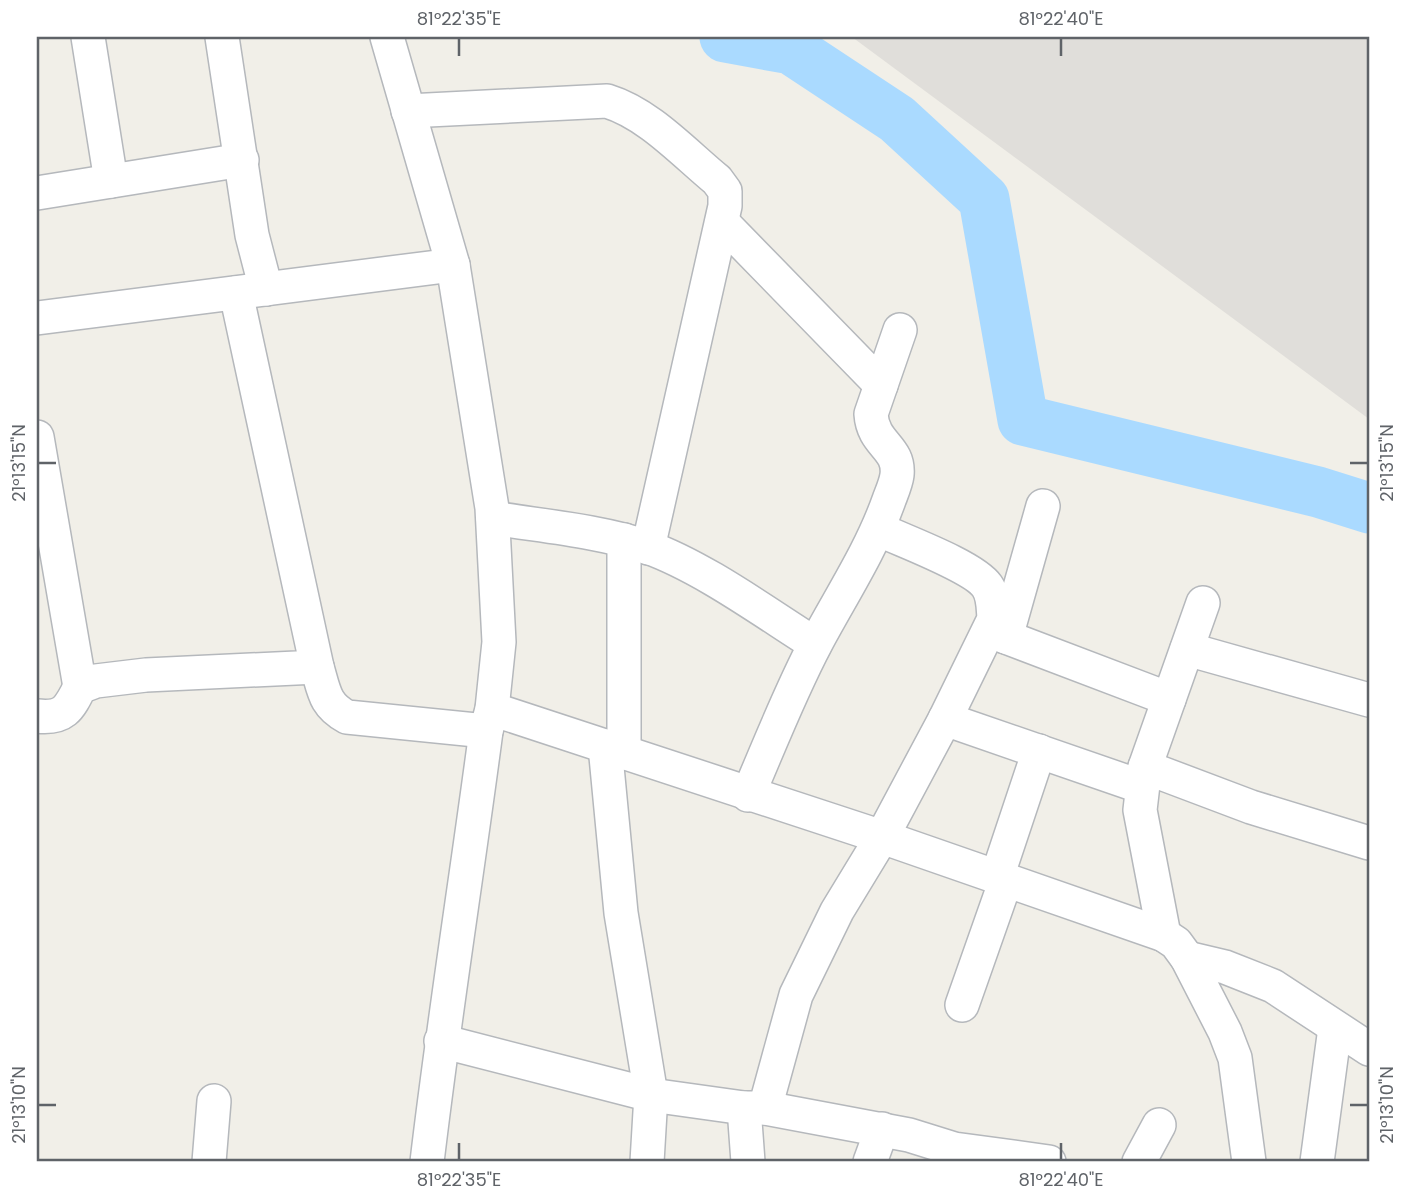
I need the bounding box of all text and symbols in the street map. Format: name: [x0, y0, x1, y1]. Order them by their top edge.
text: 81°22'35"E: [417, 6, 501, 31]
text: 81°22'40"E: [1018, 6, 1104, 31]
text: 21°13'15"N: [6, 424, 31, 502]
text: 21°13'15"N: [1374, 424, 1399, 502]
text: 21°13'10"N: [6, 1066, 31, 1144]
text: 21°13'10"N: [1374, 1066, 1399, 1144]
text: 81°22'35"E: [417, 1167, 501, 1192]
text: 81°22'40"E: [1018, 1167, 1104, 1192]

